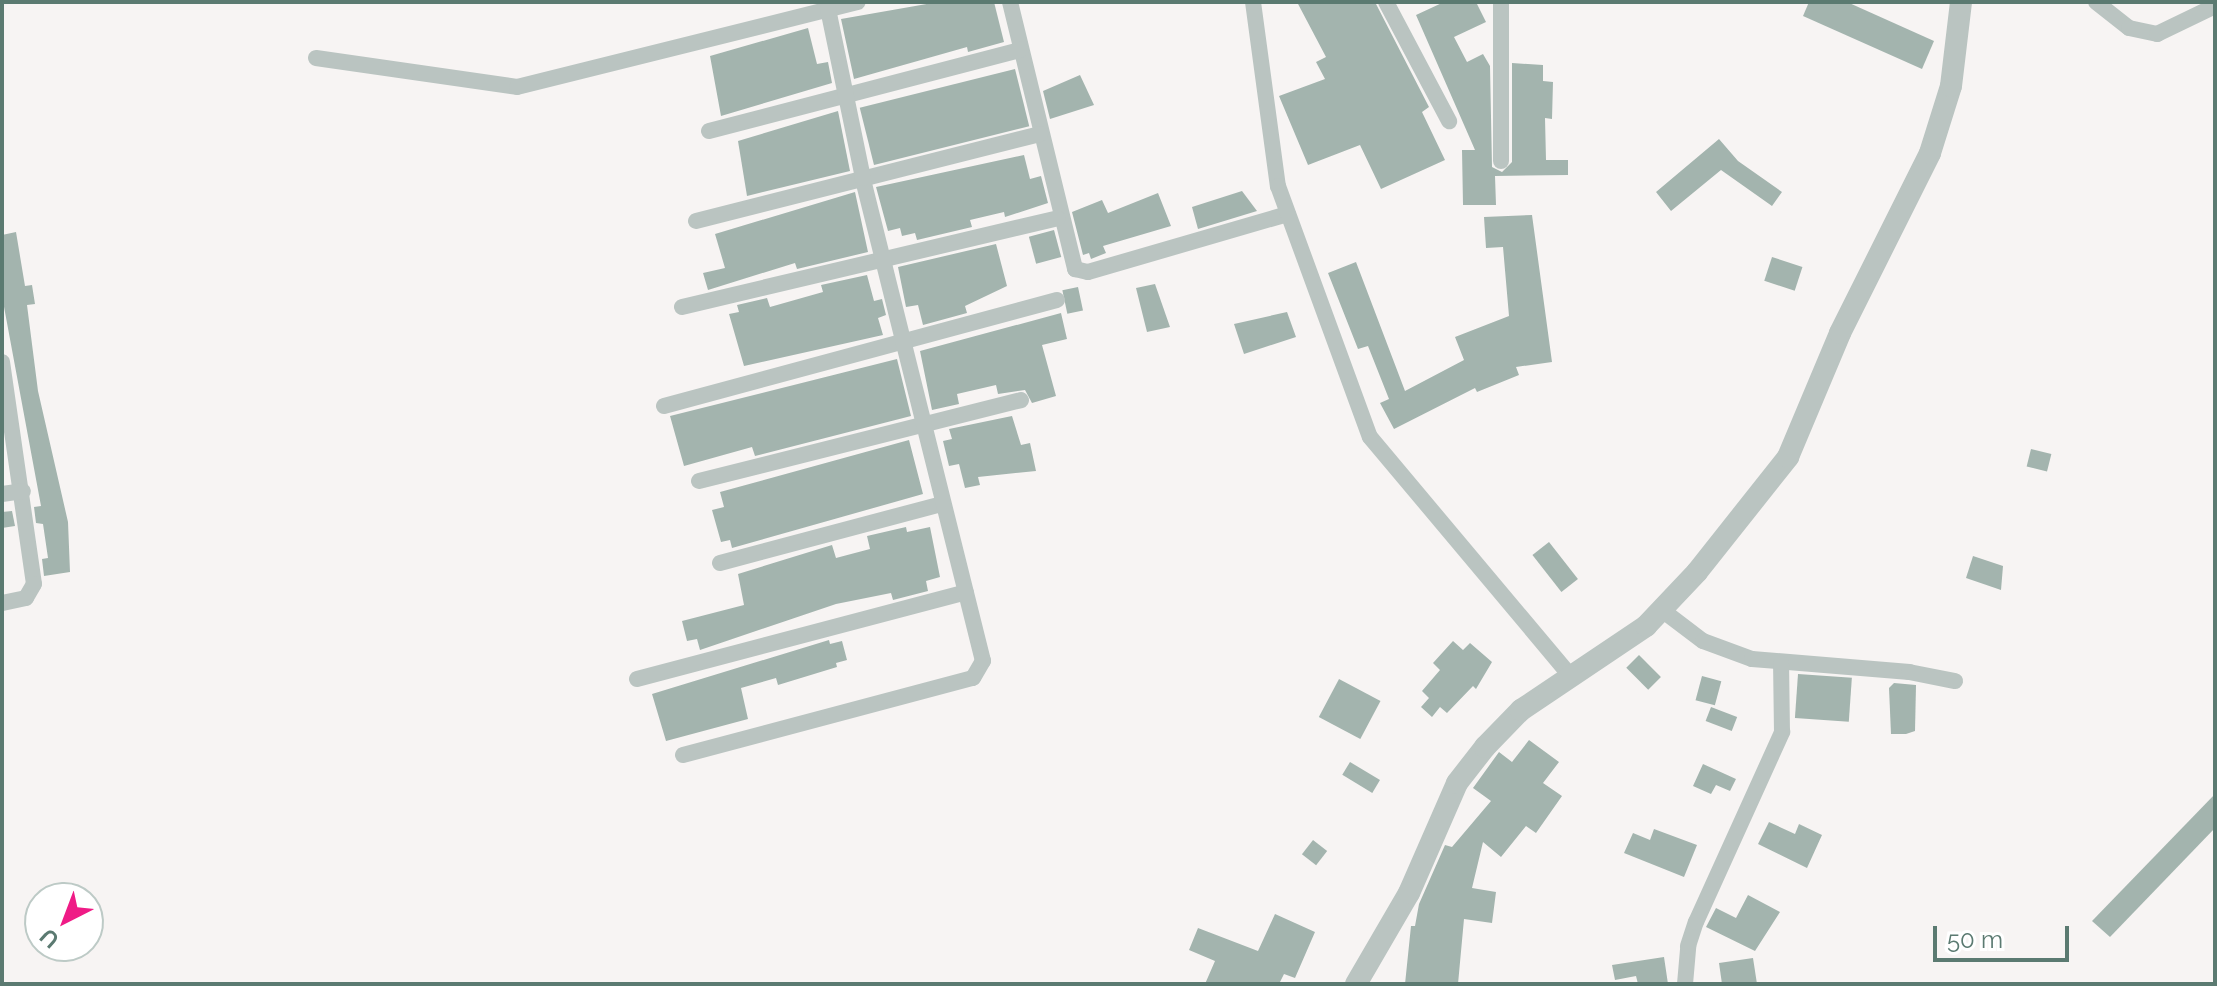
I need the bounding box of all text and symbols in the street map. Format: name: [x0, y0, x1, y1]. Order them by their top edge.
north arrow: [24, 882, 104, 962]
scale bar: [1937, 910, 2073, 960]
text: U: [34, 923, 64, 954]
text: 50 m: [1947, 925, 2003, 954]

